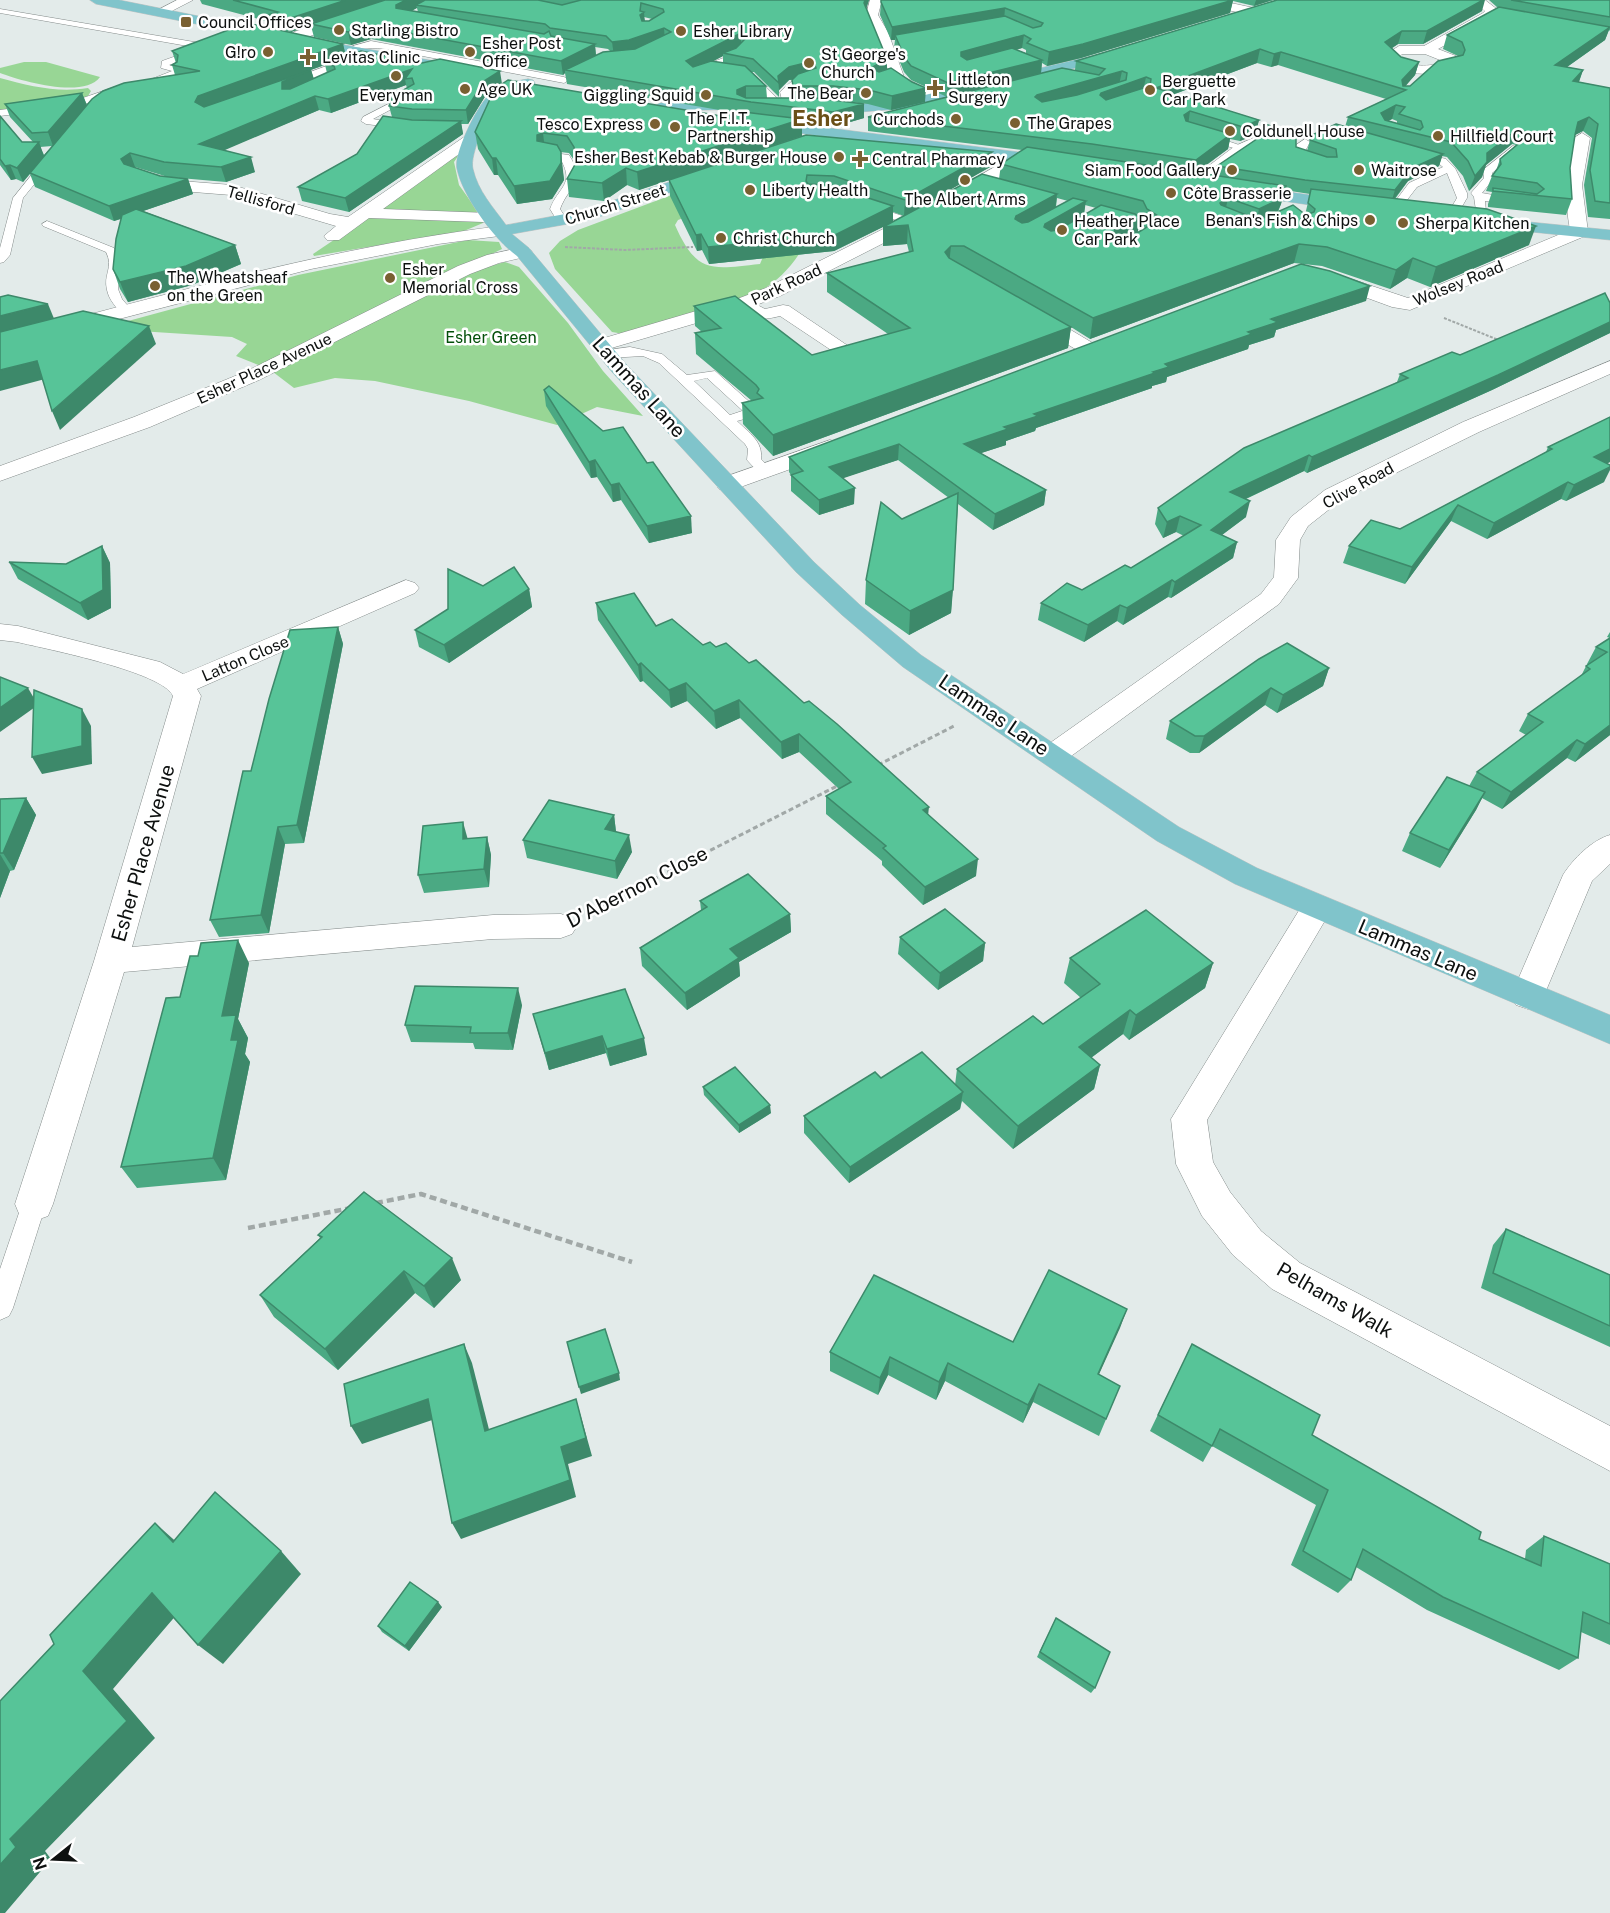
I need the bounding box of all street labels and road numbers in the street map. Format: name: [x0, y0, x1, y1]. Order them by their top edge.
street label: Church Street: [563, 180, 668, 229]
street label: Tellisford: [225, 182, 297, 219]
street label: Wolsey Road: [1410, 257, 1506, 310]
street label: Park Road: [748, 260, 825, 309]
street label: Esher Place Avenue: [194, 329, 335, 408]
street label: Lammas Lane: [587, 331, 691, 443]
street label: Clive Road: [1319, 458, 1397, 513]
street label: Latton Close: [199, 632, 292, 685]
street label: Lammas Lane: [934, 669, 1054, 761]
street label: Esher Place Avenue: [106, 762, 180, 944]
street label: D'Abernon Close: [562, 841, 712, 933]
street label: Lammas Lane: [1354, 914, 1482, 986]
street label: Pelhams Walk: [1272, 1257, 1398, 1343]

